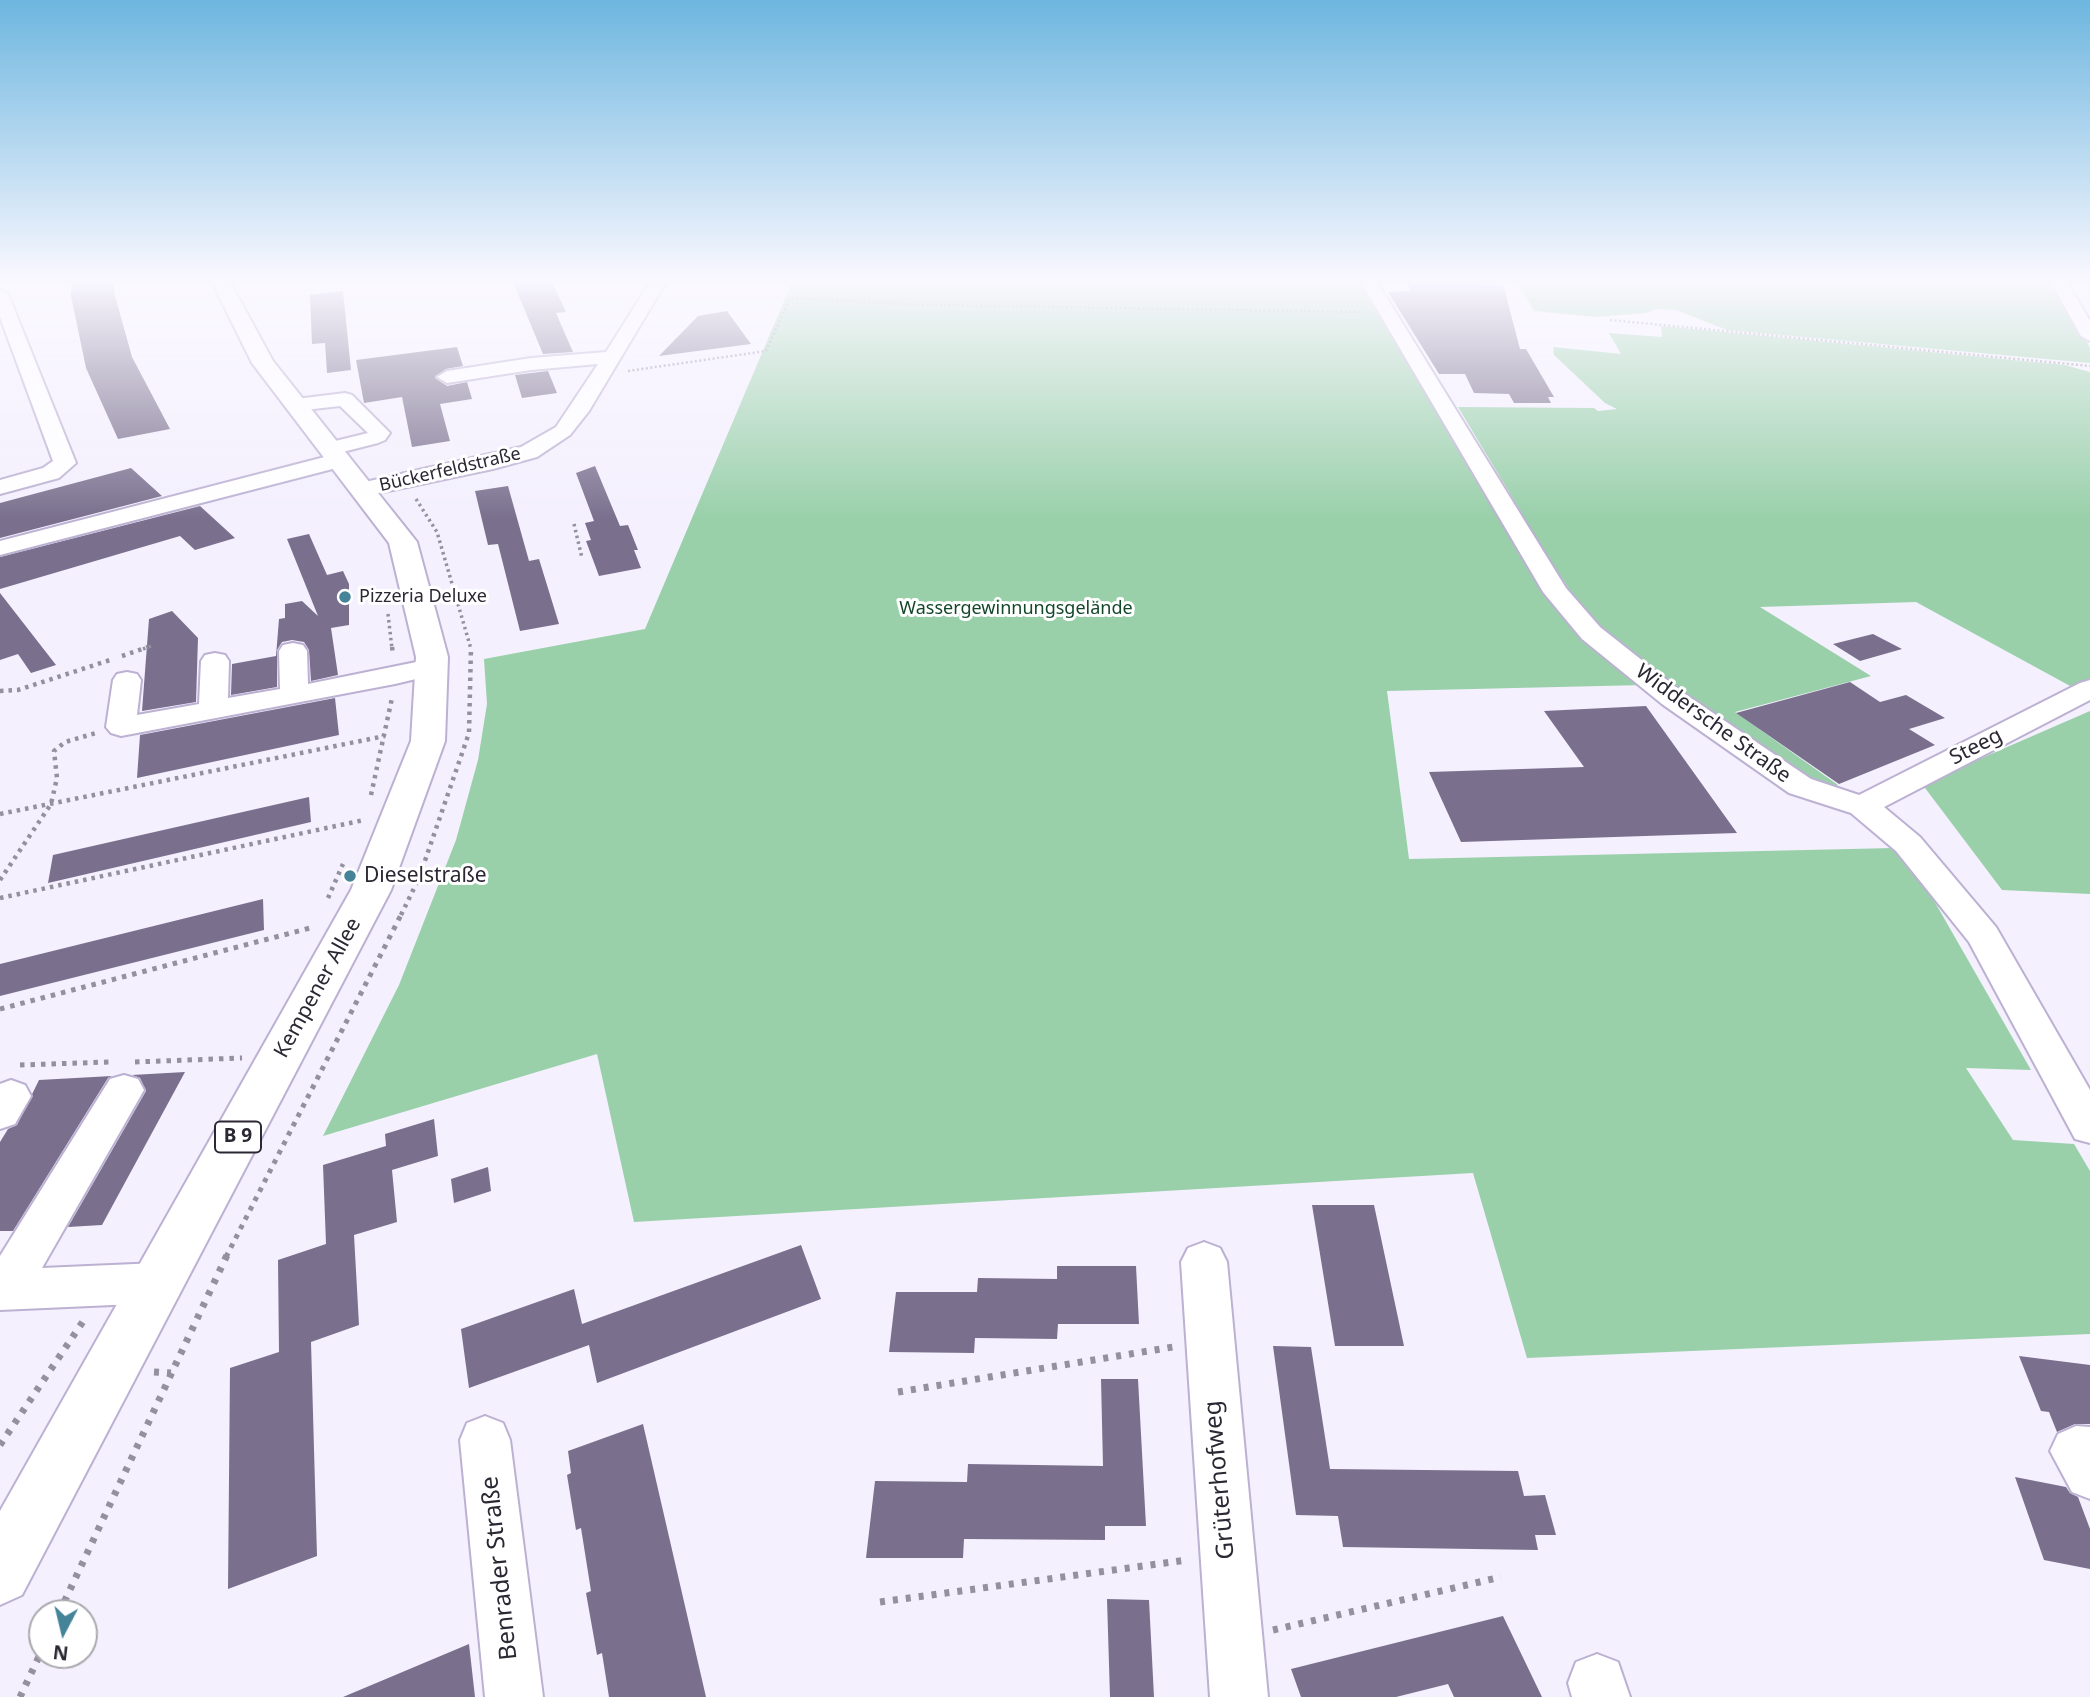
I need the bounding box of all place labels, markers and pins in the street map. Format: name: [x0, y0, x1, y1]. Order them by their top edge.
place label: Pizzeria Deluxe: [359, 586, 487, 608]
marker: Pizzeria Deluxe: [337, 589, 353, 605]
place label: Dieselstraße: [364, 863, 487, 889]
marker: Dieselstraße: [342, 868, 358, 884]

